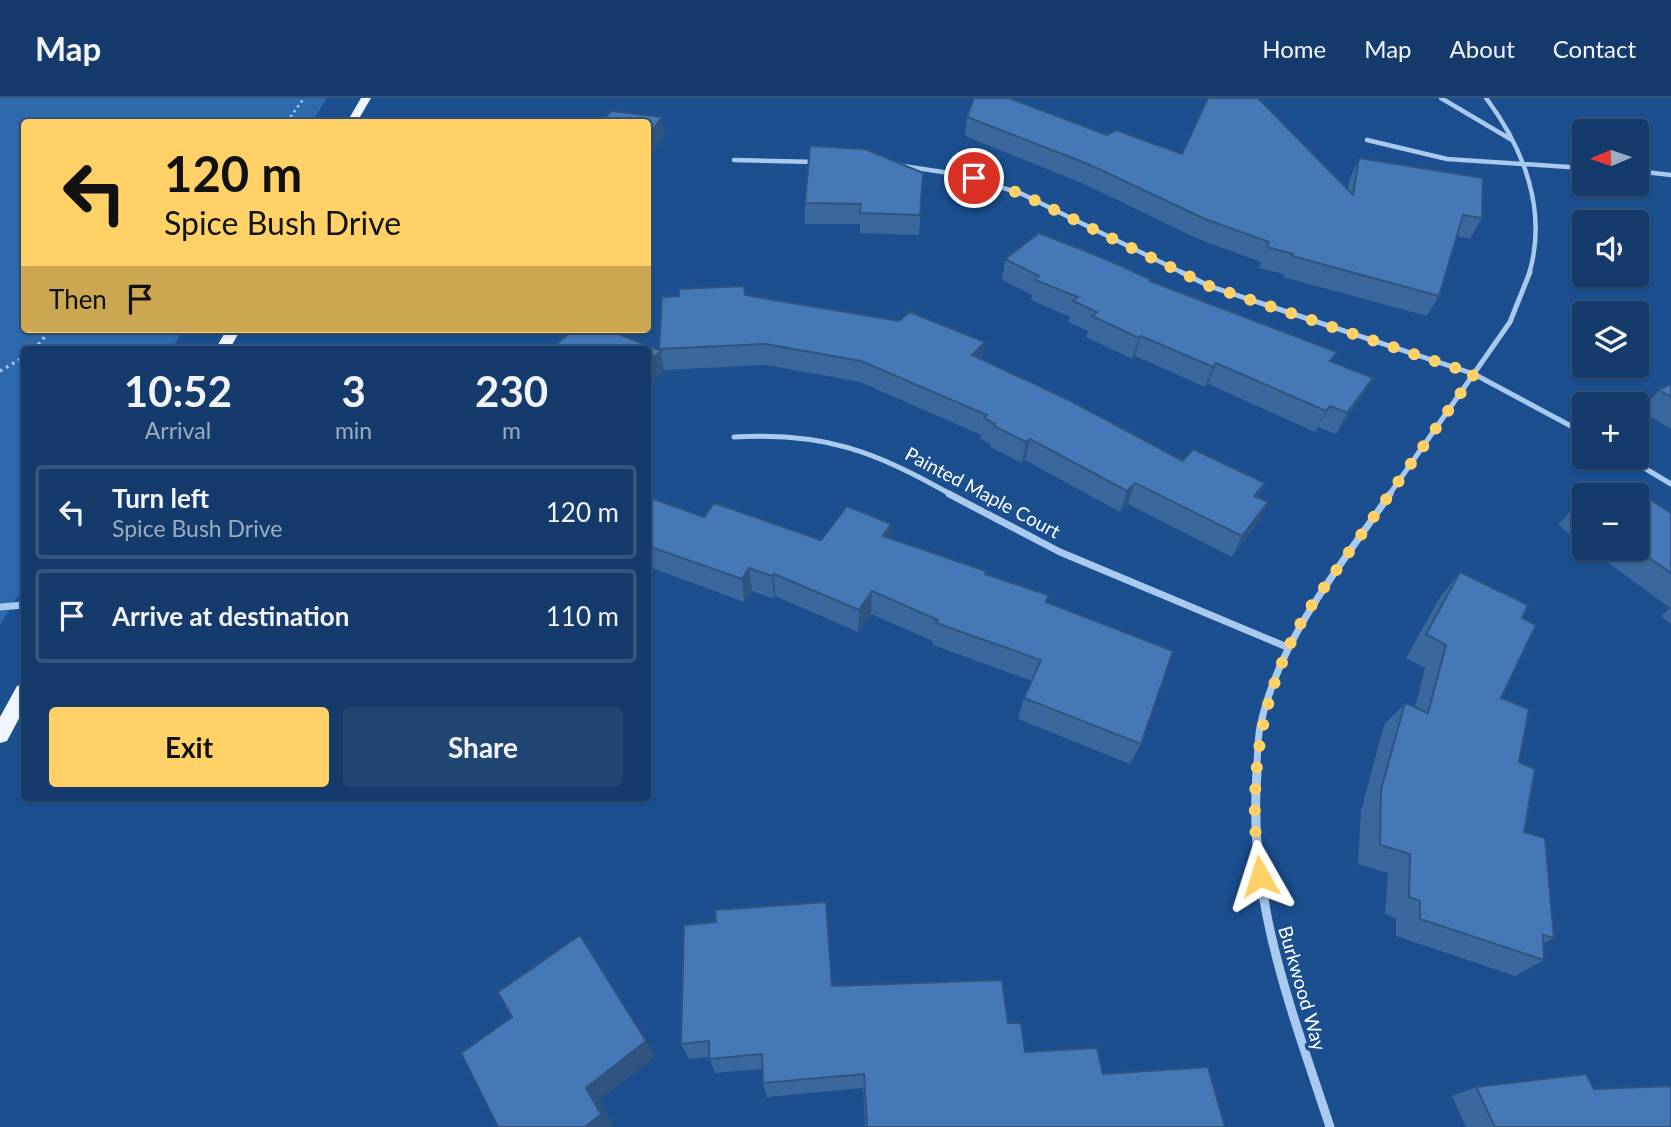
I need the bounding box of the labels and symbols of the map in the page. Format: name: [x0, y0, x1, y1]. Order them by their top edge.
north arrow: [1572, 119, 1648, 196]
pin: [944, 148, 1004, 208]
street label: Painted Maple Court: [902, 441, 1065, 543]
position arrow: [1223, 839, 1297, 913]
street label: Burkwood Way: [1274, 923, 1332, 1053]

